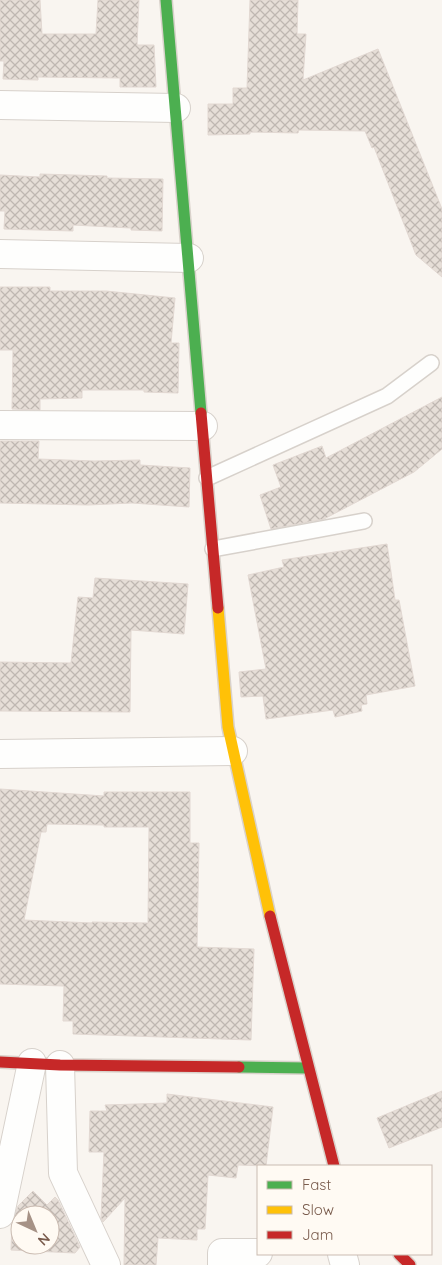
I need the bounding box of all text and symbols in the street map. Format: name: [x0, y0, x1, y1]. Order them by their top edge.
legend: [257, 1165, 432, 1255]
text: Fast: [302, 1175, 331, 1194]
text: Slow: [302, 1200, 334, 1219]
north arrow: [10, 1205, 60, 1255]
text: Jam: [302, 1225, 333, 1244]
text: N: [34, 1229, 54, 1249]

